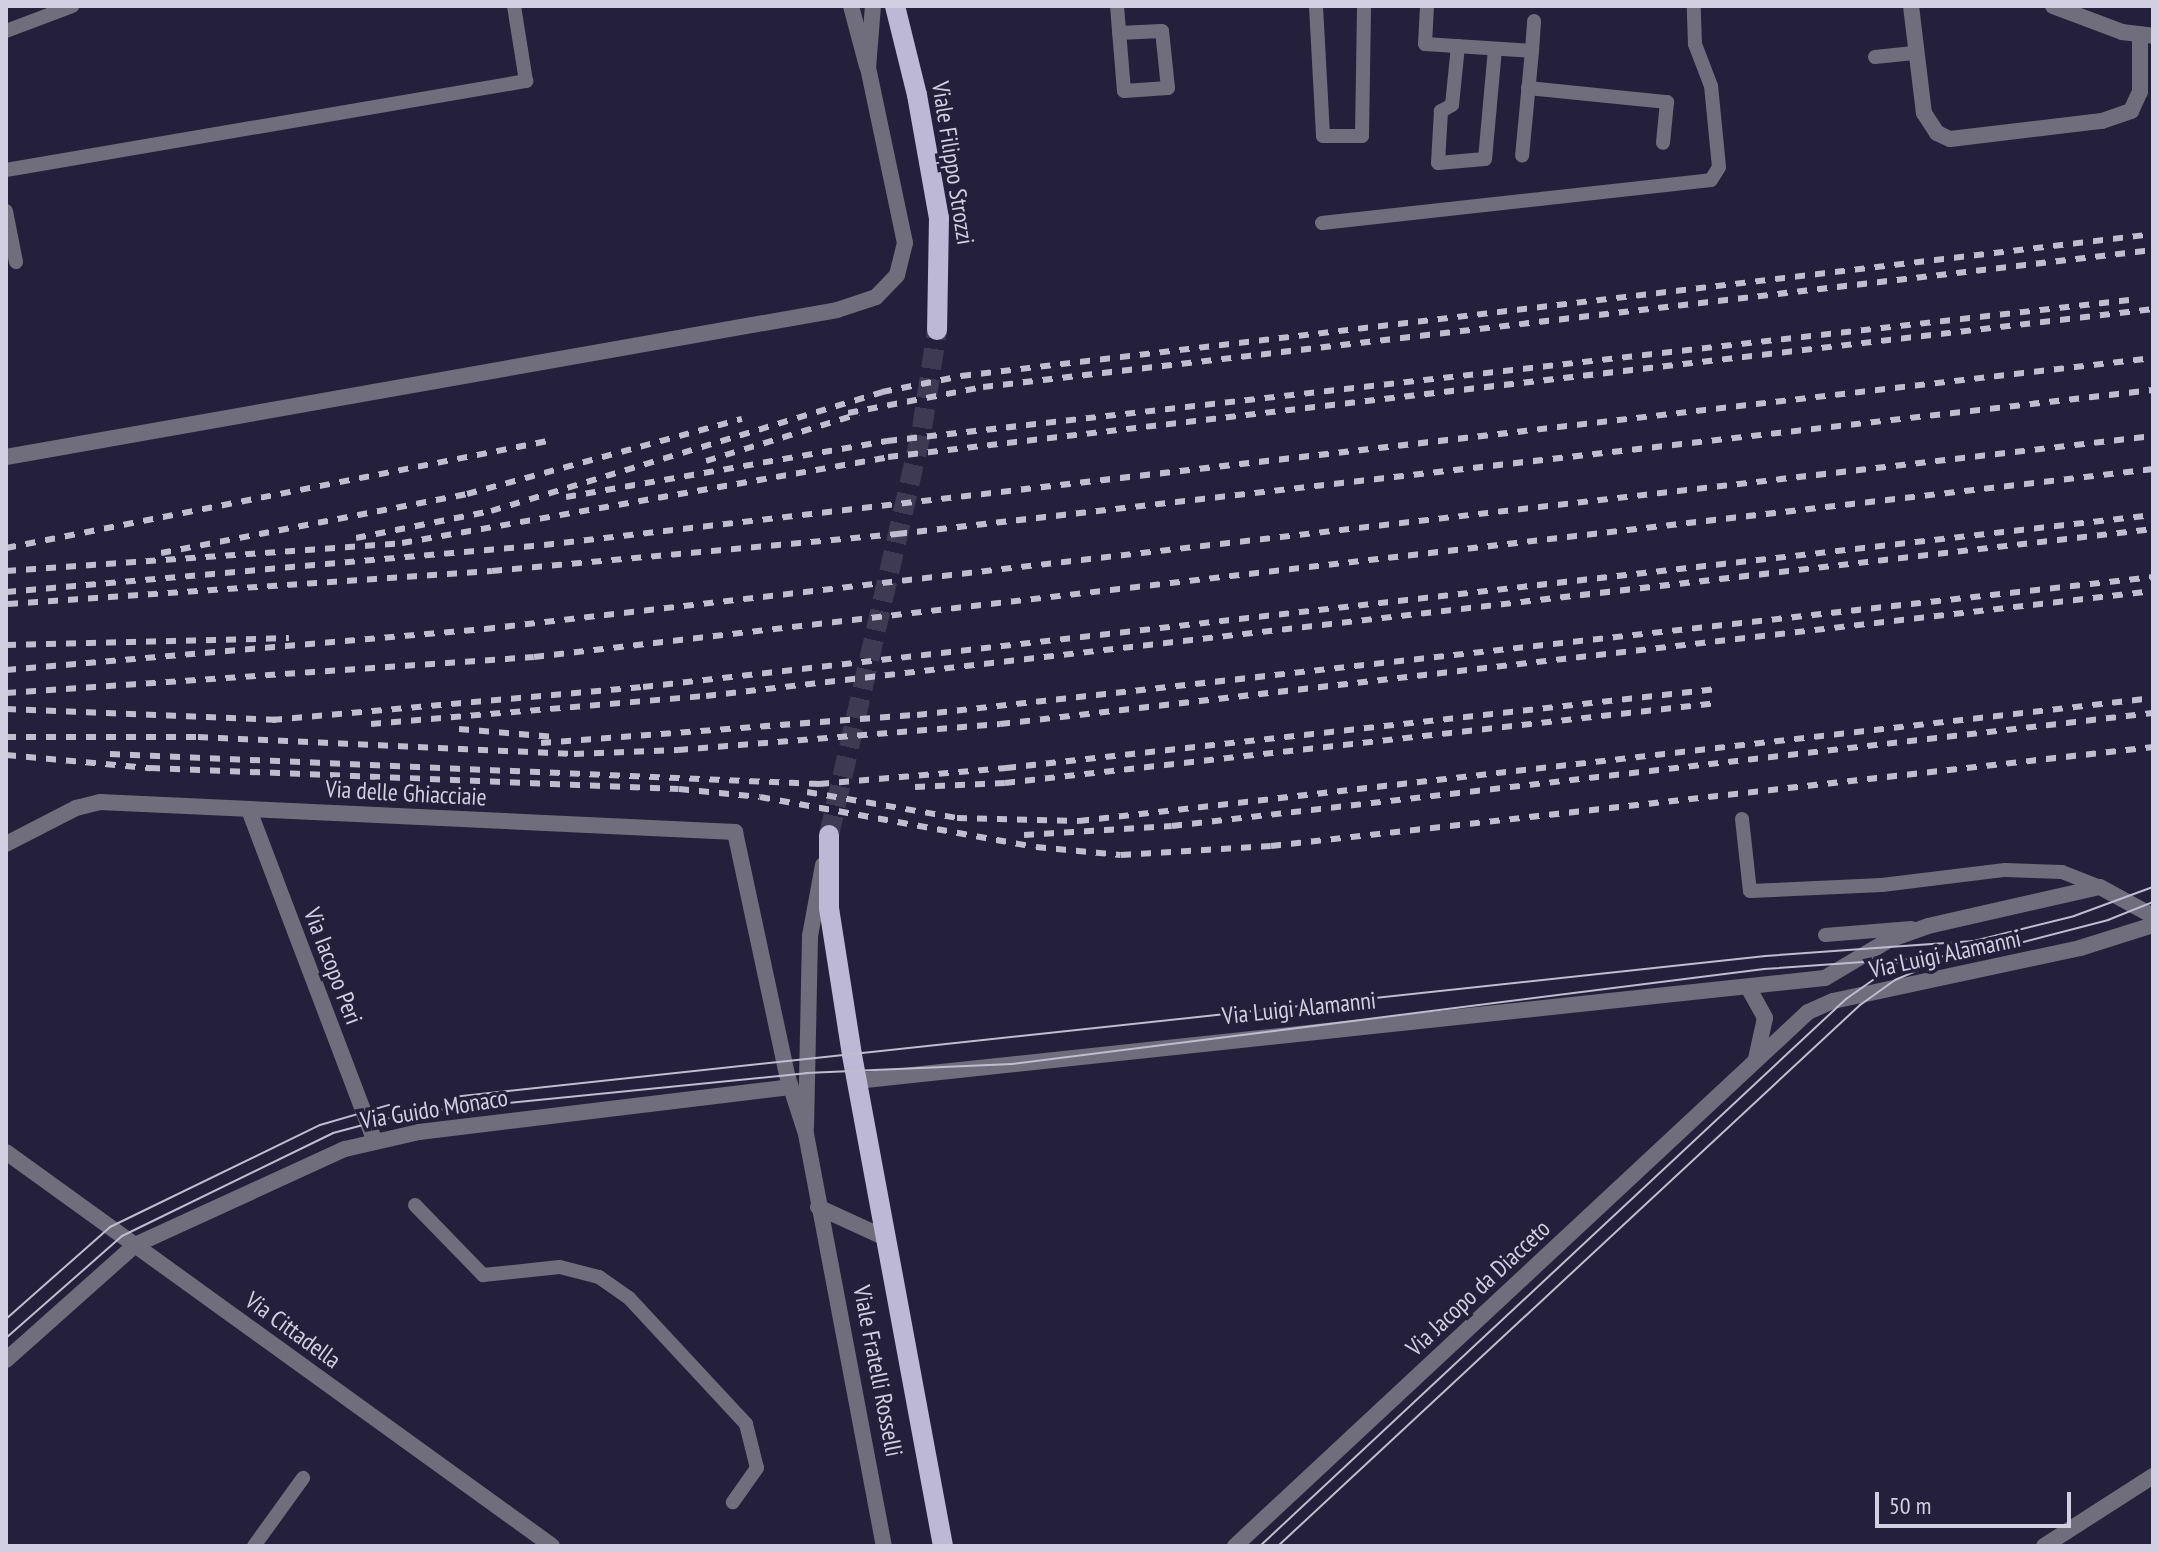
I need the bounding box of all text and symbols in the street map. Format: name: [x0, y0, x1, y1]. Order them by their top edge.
street label: Viale Filippo Strozzi: [926, 79, 980, 247]
street label: Via delle Ghiacciaie: [325, 774, 487, 812]
street label: Via Iacopo Peri: [298, 904, 368, 1028]
street label: Via Luigi Alamanni: [1866, 924, 2024, 984]
street label: Via Luigi Alamanni: [1220, 986, 1378, 1030]
street label: Via Guido Monaco: [358, 1083, 510, 1135]
street label: Via Jacopo da Diacceto: [1400, 1214, 1556, 1362]
street label: Viale Fratelli Rosselli: [847, 1283, 909, 1459]
street label: Via Cittadella: [240, 1286, 346, 1374]
scale bar: [1879, 1476, 2075, 1526]
text: 50 m: [1889, 1490, 1931, 1521]

